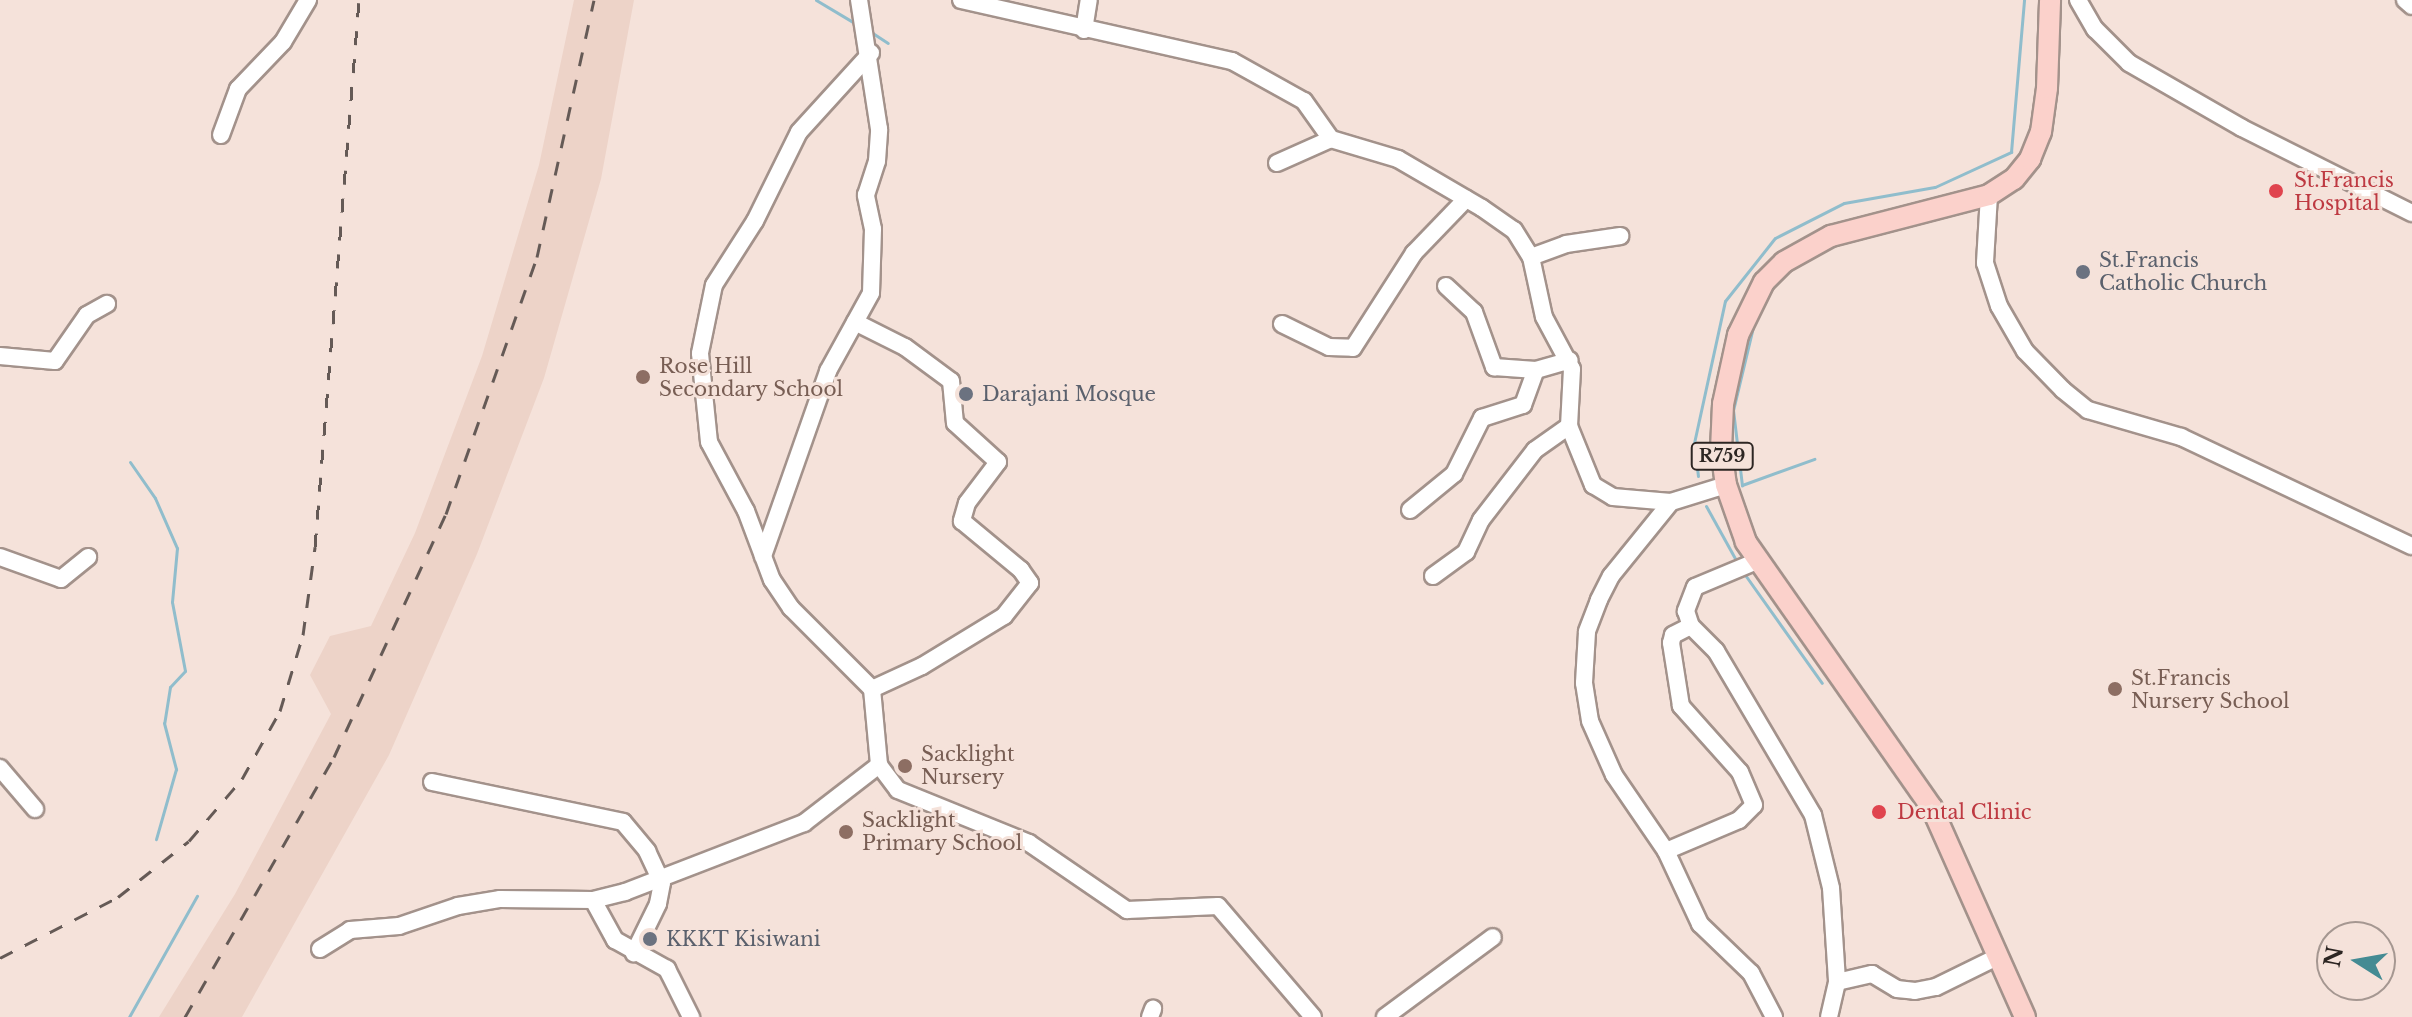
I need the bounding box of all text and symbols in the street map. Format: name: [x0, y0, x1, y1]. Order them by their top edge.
place label: St.Francis Hospital: [2294, 168, 2394, 215]
marker: St.Francis Hospital: [2265, 180, 2287, 202]
place label: St.Francis Catholic Church: [2099, 248, 2267, 295]
marker: St.Francis Catholic Church: [2074, 263, 2092, 281]
place label: Rose Hill Secondary School: [659, 354, 844, 401]
marker: Rose Hill Secondary School: [634, 368, 652, 386]
place label: Darajani Mosque: [982, 382, 1156, 406]
marker: Darajani Mosque: [957, 385, 975, 403]
road number: R759: [1690, 442, 1754, 470]
place label: St.Francis Nursery School: [2131, 666, 2290, 713]
marker: St.Francis Nursery School: [2106, 680, 2124, 698]
place label: Sacklight Nursery: [921, 742, 1015, 789]
marker: Sacklight Nursery: [896, 757, 914, 775]
place label: Dental Clinic: [1897, 800, 2031, 824]
marker: Dental Clinic: [1868, 801, 1890, 823]
place label: Sacklight Primary School: [862, 808, 1023, 855]
marker: Sacklight Primary School: [837, 823, 855, 841]
north arrow: [2316, 921, 2396, 1001]
place label: KKKT Kisiwani: [666, 927, 821, 951]
marker: KKKT Kisiwani: [641, 930, 659, 948]
text: N: [2319, 944, 2349, 969]

